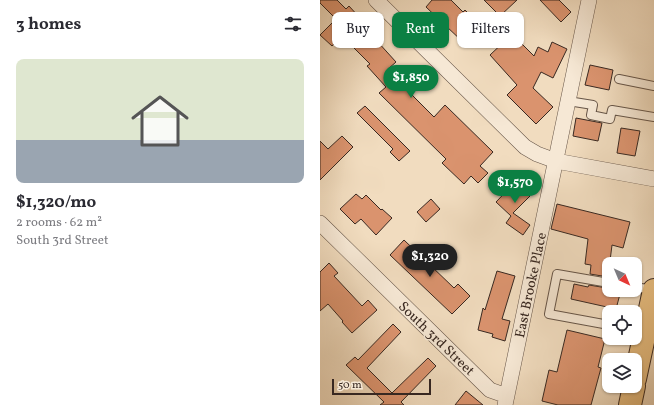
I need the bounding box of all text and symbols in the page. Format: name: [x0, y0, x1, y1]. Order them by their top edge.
chip: Buy: [332, 12, 384, 48]
chip: Rent: [392, 12, 449, 48]
chip: Filters: [457, 12, 524, 48]
text: 3 homes: [16, 13, 81, 36]
icon: filters: [282, 13, 304, 35]
pin: $1,850: [378, 65, 444, 99]
text: $1,850: [392, 69, 430, 87]
icon: home: [124, 85, 196, 157]
pin: $1,570: [482, 170, 548, 204]
text: $1,570: [497, 174, 533, 192]
text: $1,320/mo: [16, 191, 96, 214]
text: 2 rooms · 62 m²: [16, 214, 102, 232]
street label: East Brooke Place: [511, 230, 552, 340]
text: South 3rd Street: [16, 232, 108, 250]
pin: $1,320: [397, 244, 463, 278]
text: $1,320: [411, 248, 449, 266]
north arrow: [602, 257, 642, 297]
map controls: [602, 257, 642, 393]
street label: South 3rd Street: [394, 298, 478, 381]
button: locate: [602, 305, 642, 345]
button: layers: [602, 353, 642, 393]
scale bar: [332, 377, 431, 396]
text: 50 m: [338, 378, 362, 393]

